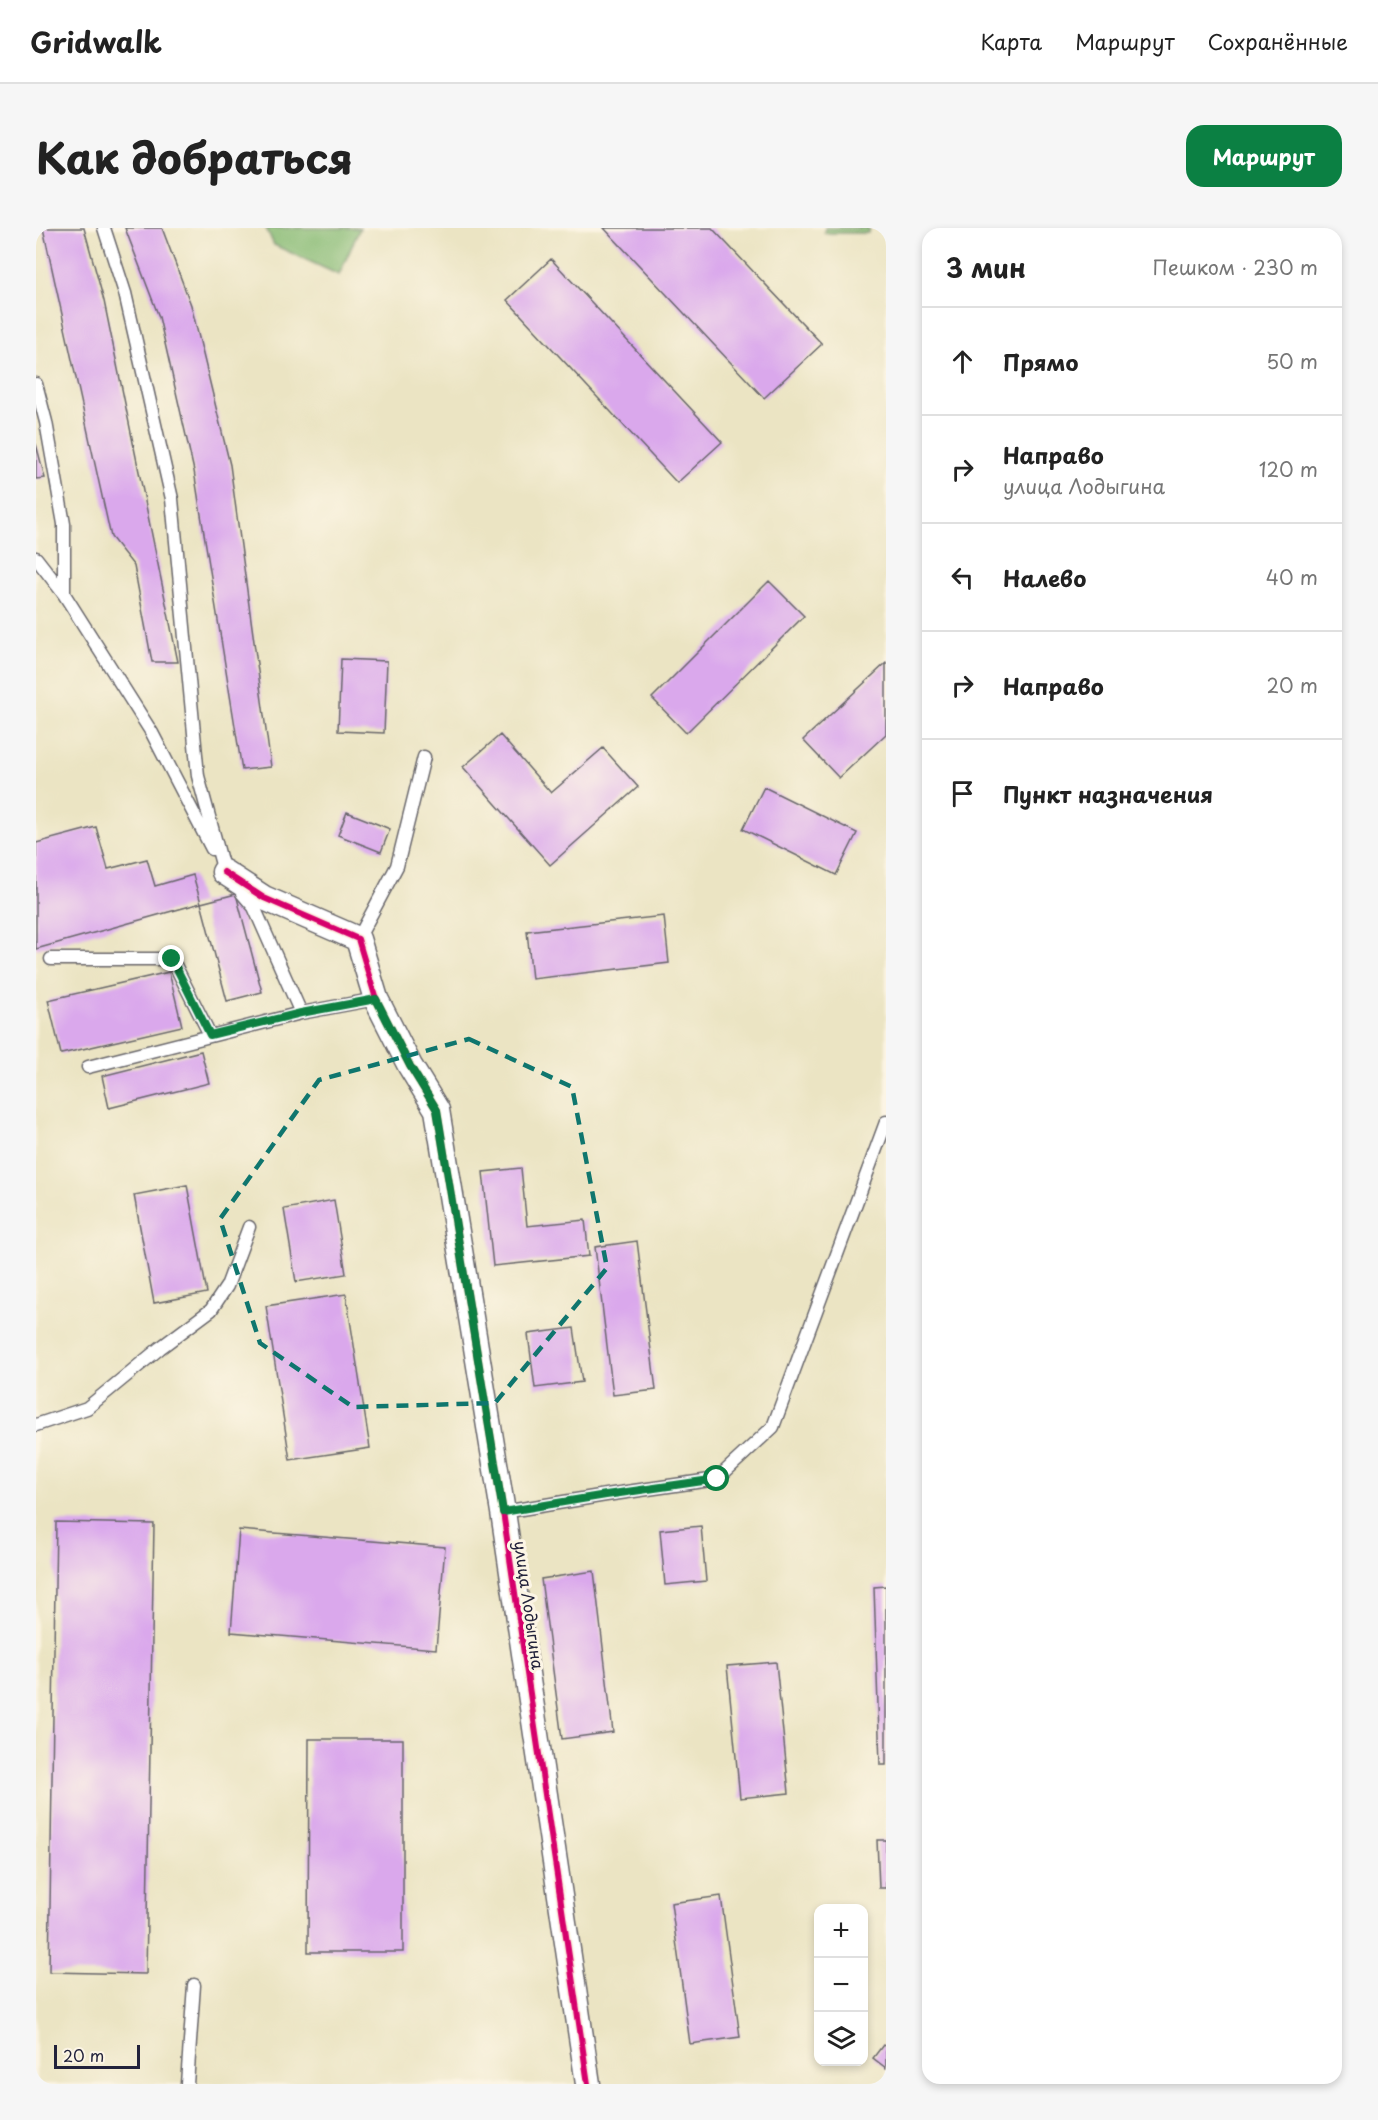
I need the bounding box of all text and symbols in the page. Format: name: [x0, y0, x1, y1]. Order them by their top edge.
text: Gridwalk: [30, 20, 162, 63]
text: Карта: [981, 25, 1042, 57]
text: Маршрут: [1075, 25, 1175, 57]
text: Сохранённые: [1208, 25, 1348, 57]
text: Как добраться: [36, 125, 353, 188]
button: Маршрут: [1186, 125, 1342, 187]
text: 3 мин: [946, 248, 1026, 287]
text: Пешком · 230 m: [1153, 252, 1318, 282]
icon: ahead: [946, 345, 979, 378]
text: Прямо: [1003, 345, 1078, 378]
text: 50 m: [1266, 346, 1318, 376]
text: Направо: [1003, 438, 1104, 471]
icon: right: [946, 453, 979, 486]
text: 120 m: [1259, 454, 1318, 484]
text: улица Лодыгина: [1003, 471, 1165, 501]
icon: left: [946, 561, 979, 594]
text: Налево: [1003, 561, 1086, 594]
text: 40 m: [1266, 562, 1318, 592]
icon: right: [946, 669, 979, 702]
text: Направо: [1003, 669, 1104, 702]
text: 20 m: [1266, 670, 1318, 700]
icon: arrive: [946, 777, 979, 810]
text: Пункт назначения: [1003, 777, 1213, 810]
route end: [158, 945, 184, 971]
route start: [703, 1465, 729, 1491]
street label: улица Лодыгина: [509, 1539, 551, 1671]
map controls: [814, 1904, 868, 2066]
button: +: [814, 1904, 868, 1958]
button: −: [814, 1958, 868, 2012]
button: layers: [814, 2012, 868, 2066]
scale bar: [54, 2042, 140, 2070]
text: 20 m: [63, 2043, 104, 2067]

